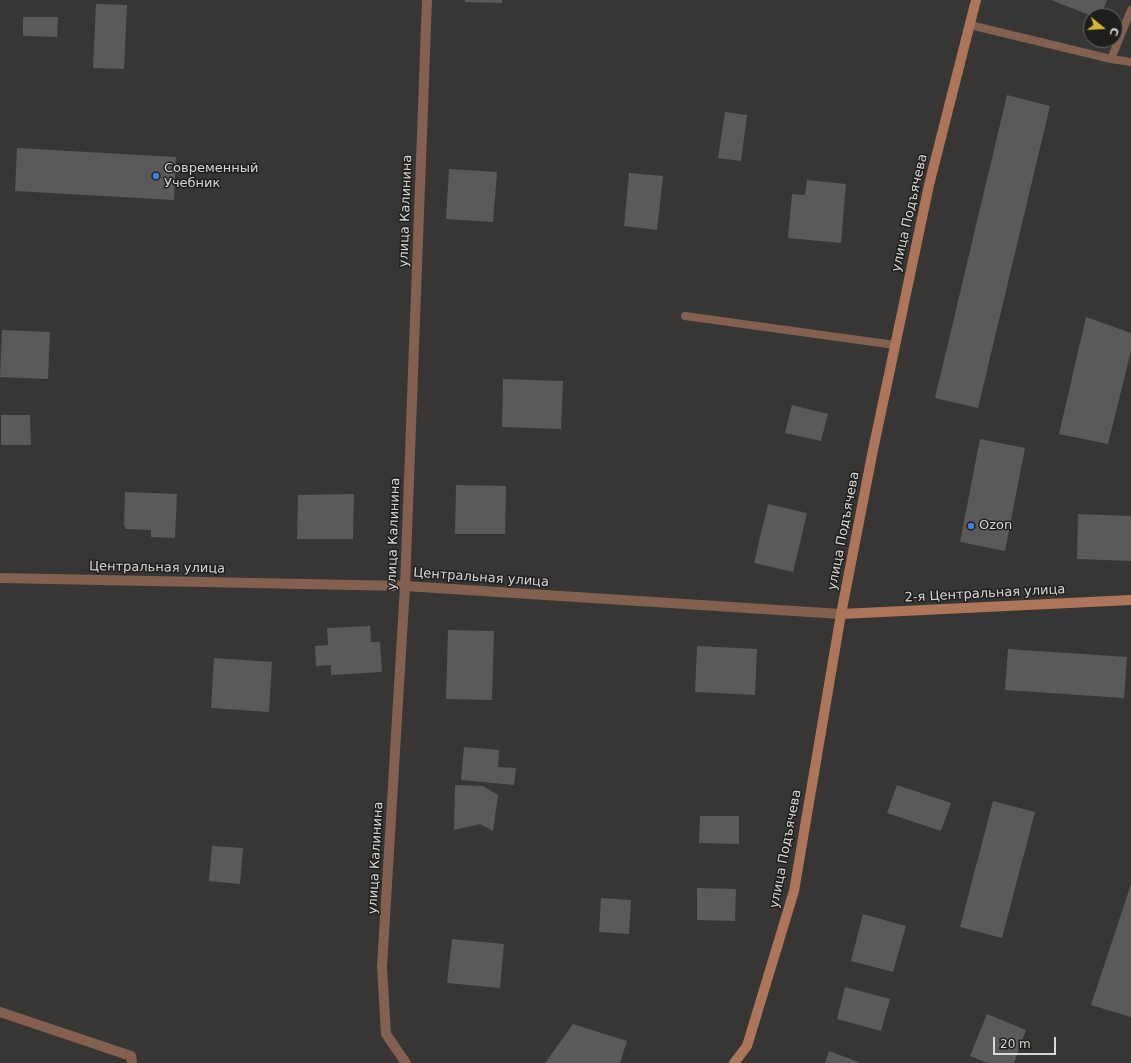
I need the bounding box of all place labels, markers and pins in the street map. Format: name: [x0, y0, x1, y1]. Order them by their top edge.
place label: Современный Учебник: [164, 161, 258, 192]
marker: Современный Учебник: [151, 171, 161, 181]
place label: Ozon: [979, 518, 1012, 534]
marker: Ozon: [966, 521, 976, 531]

